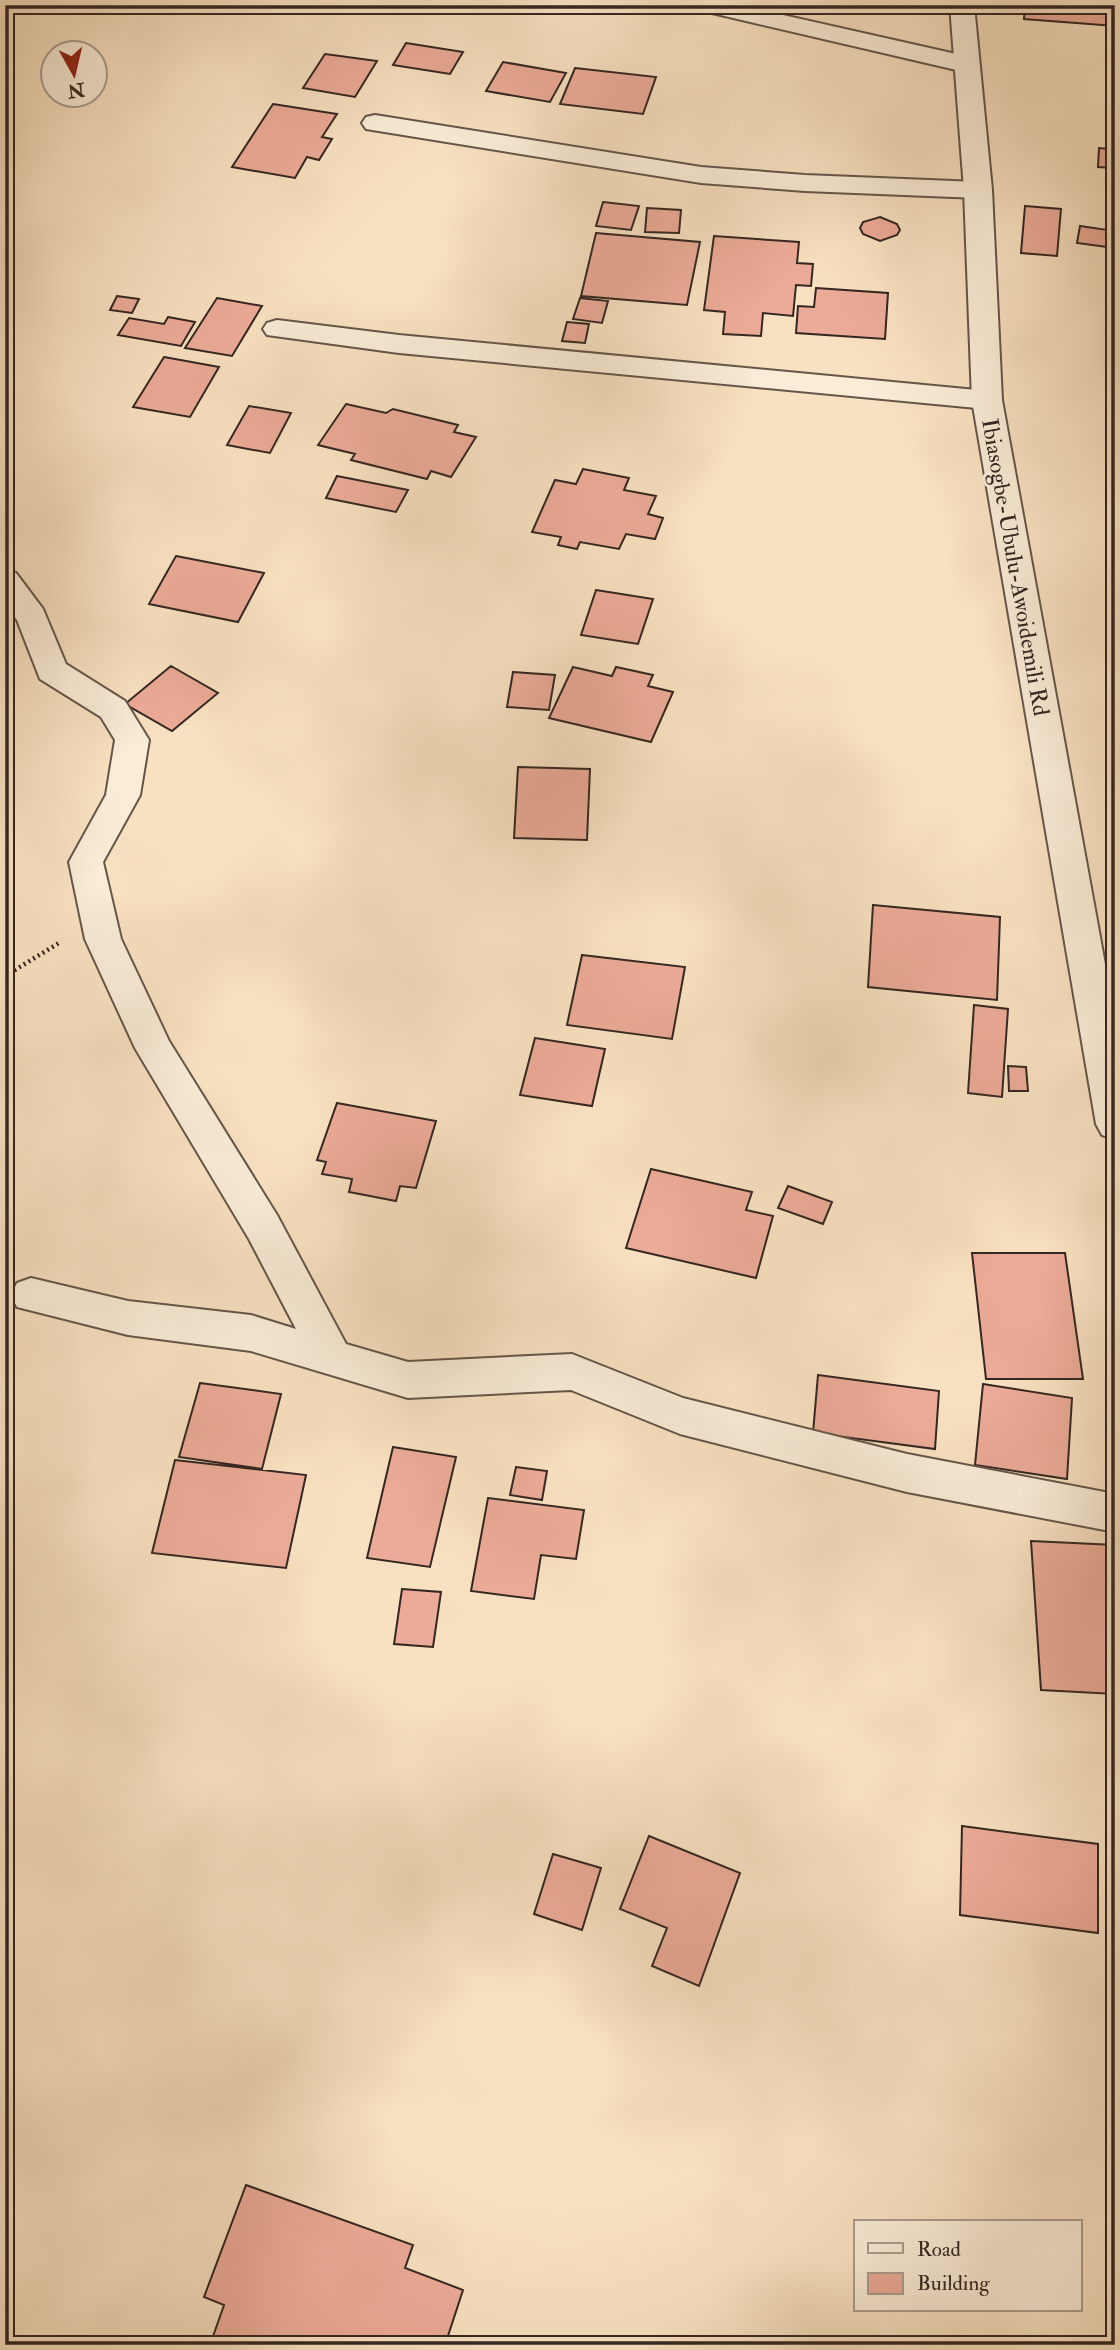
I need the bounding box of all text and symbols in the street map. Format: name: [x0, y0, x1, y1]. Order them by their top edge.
north arrow: [38, 38, 108, 108]
text: N: [65, 77, 87, 103]
street label: Ibiasogbe-Ubulu-Awoidemili Rd: [975, 416, 1056, 718]
legend: [854, 2220, 1082, 2312]
text: Road: [917, 2236, 962, 2263]
text: Building: [917, 2270, 990, 2297]

